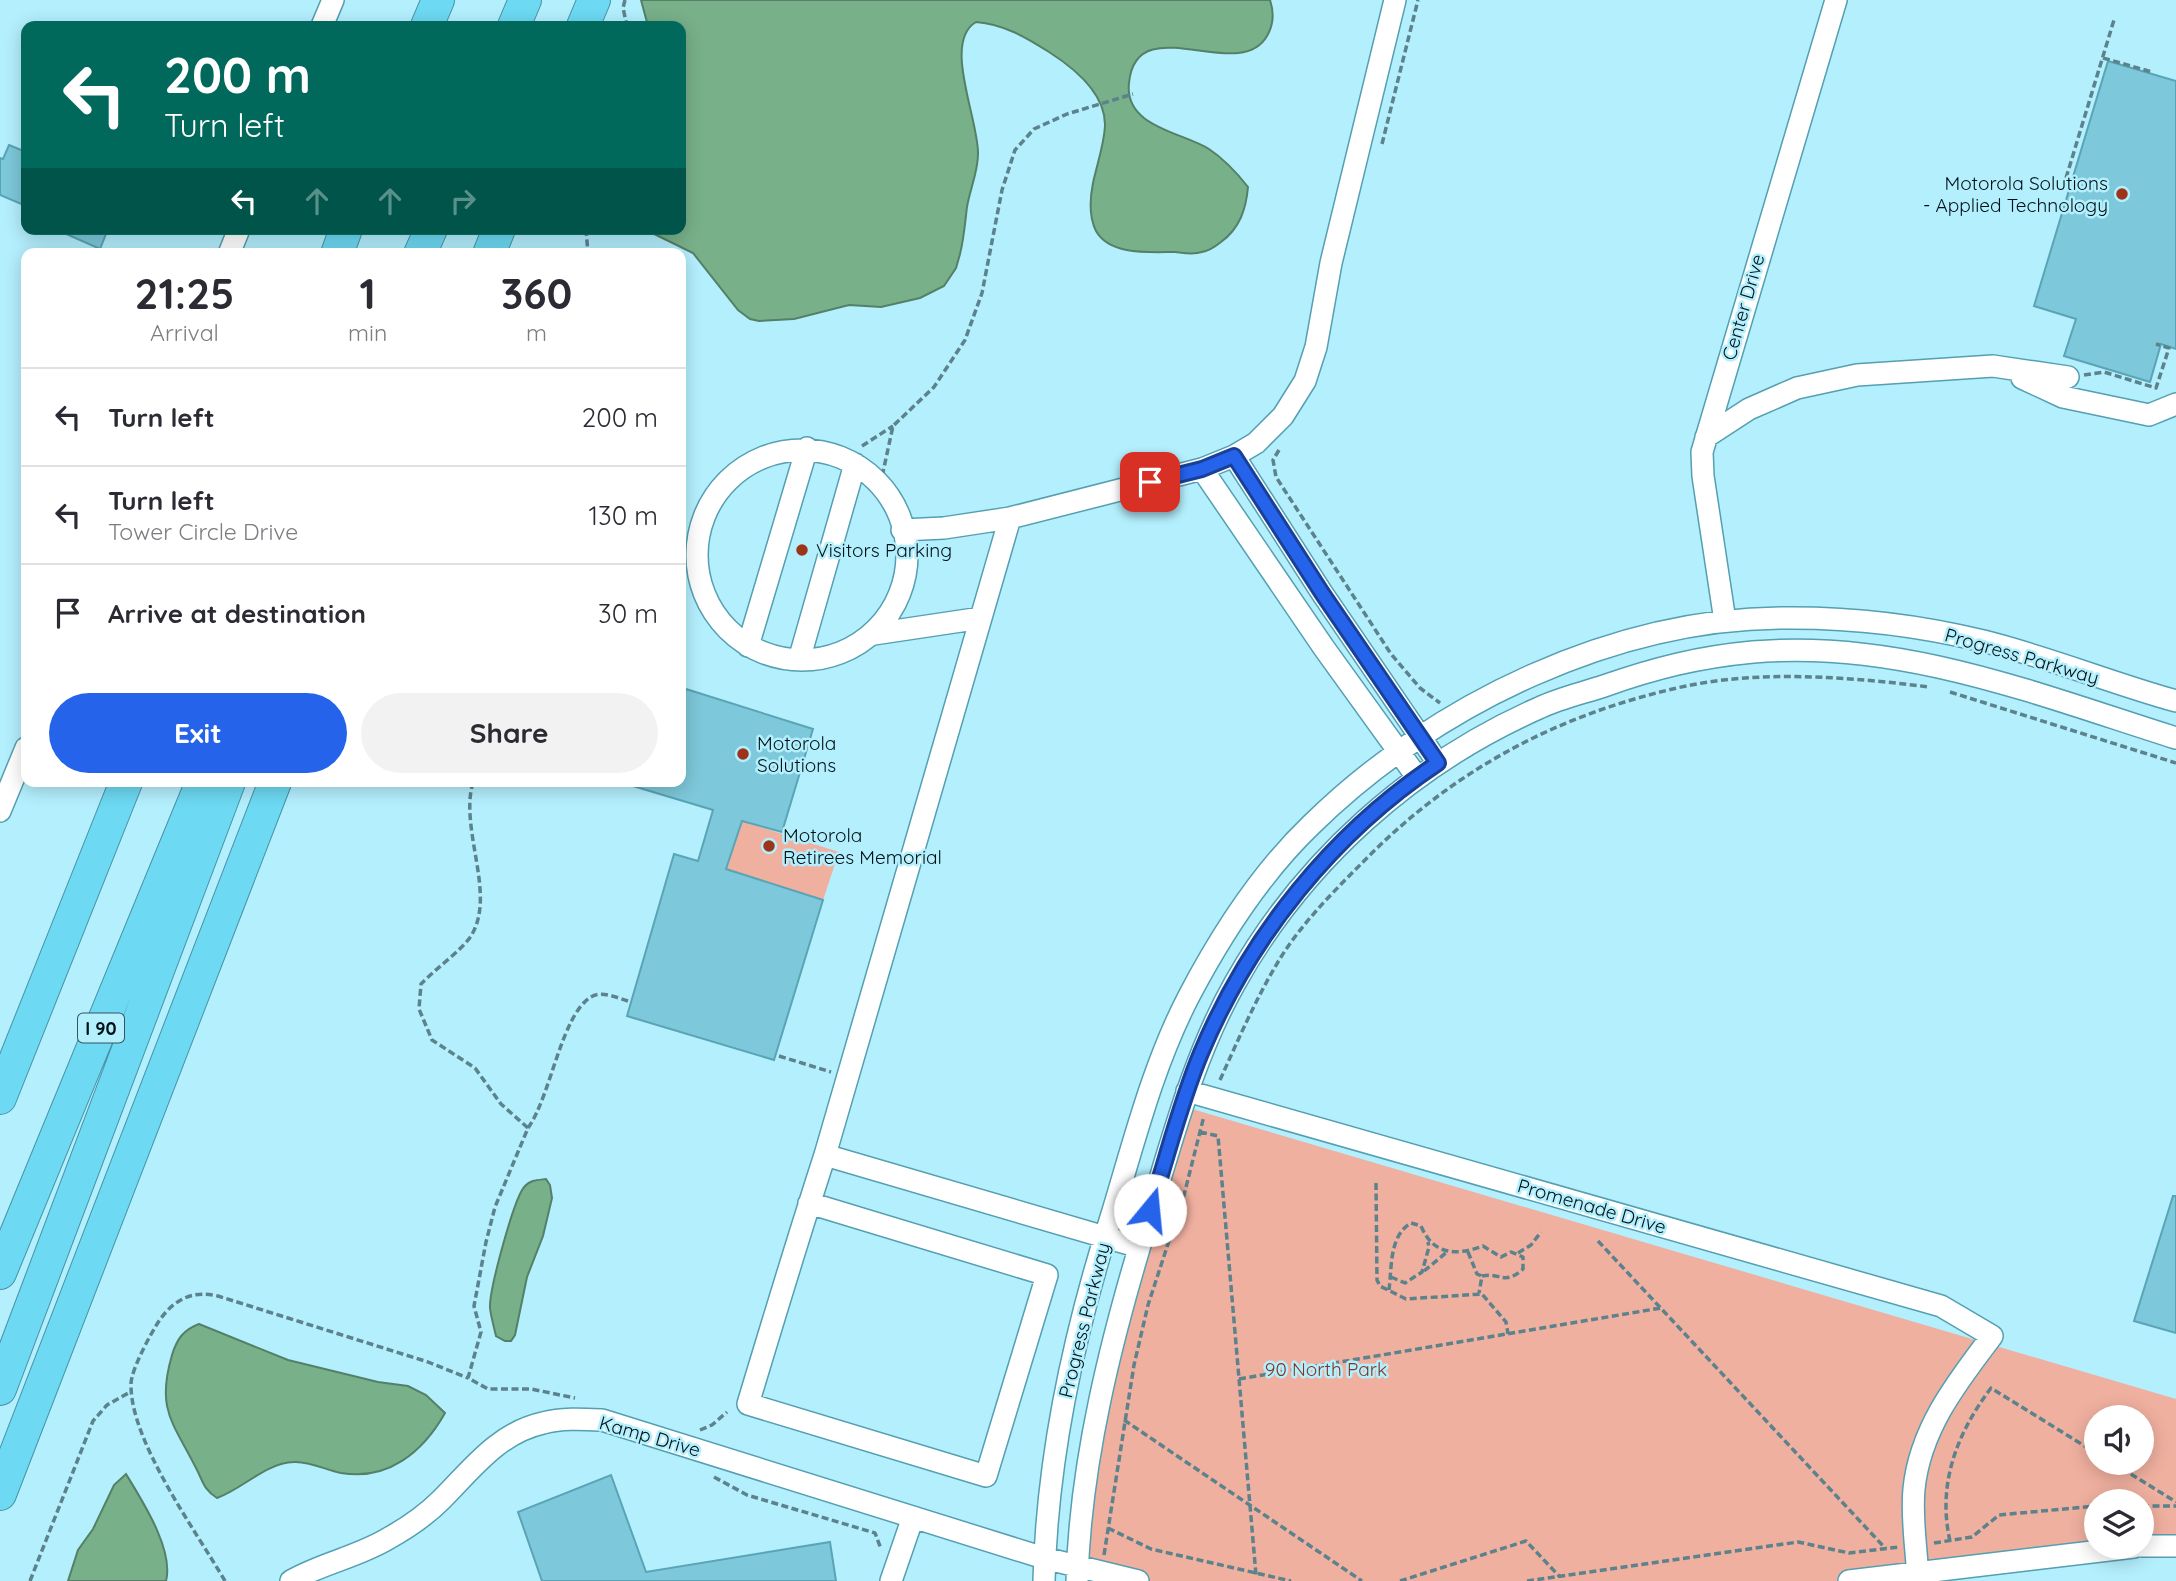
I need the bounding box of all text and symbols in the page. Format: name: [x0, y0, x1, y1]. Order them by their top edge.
text: 200 m: [164, 44, 311, 105]
icon: left: [49, 49, 140, 140]
text: Turn left: [164, 105, 285, 145]
place label: Motorola Solutions - Applied Technology: [1923, 171, 2108, 217]
icon: left: [225, 182, 263, 220]
icon: ahead: [298, 182, 336, 220]
icon: ahead: [371, 182, 409, 220]
icon: right: [444, 182, 482, 220]
marker: Motorola Solutions - Applied Technology: [2114, 186, 2130, 202]
street label: Center Drive: [1716, 251, 1770, 363]
text: 21:25: [135, 267, 234, 320]
text: 1: [359, 267, 376, 320]
text: 360: [501, 267, 572, 320]
text: Arrival: [150, 318, 219, 347]
text: min: [348, 318, 387, 347]
text: m: [526, 318, 547, 347]
icon: left: [49, 398, 87, 436]
text: Turn left: [108, 401, 215, 434]
text: 200 m: [582, 401, 658, 434]
pin: [1120, 452, 1180, 512]
icon: arrive: [1131, 463, 1169, 501]
text: Turn left: [108, 484, 215, 517]
icon: left: [49, 496, 87, 534]
text: 130 m: [588, 499, 658, 532]
text: Tower Circle Drive: [108, 517, 298, 546]
place label: Visitors Parking: [816, 538, 952, 562]
marker: Visitors Parking: [794, 542, 810, 558]
icon: arrive: [49, 594, 87, 632]
text: Arrive at destination: [108, 597, 366, 630]
text: 30 m: [598, 597, 658, 630]
street label: Progress Parkway: [1942, 623, 2102, 689]
button: Exit: [49, 693, 347, 773]
button: Share: [361, 693, 658, 773]
place label: Motorola Solutions: [757, 731, 836, 777]
marker: Motorola Solutions: [735, 746, 751, 762]
place label: Motorola Retirees Memorial: [783, 823, 942, 869]
marker: Motorola Retirees Memorial: [761, 838, 777, 854]
road number: I 90: [78, 1014, 124, 1042]
position arrow: [1113, 1173, 1187, 1247]
street label: Promenade Drive: [1515, 1173, 1669, 1239]
street label: Progress Parkway: [1053, 1240, 1115, 1400]
park label: 90 North Park: [1265, 1357, 1387, 1381]
map controls: [2084, 1405, 2154, 1559]
button: sound: [2084, 1405, 2154, 1475]
street label: Kamp Drive: [597, 1410, 703, 1462]
button: layers: [2084, 1489, 2154, 1559]

